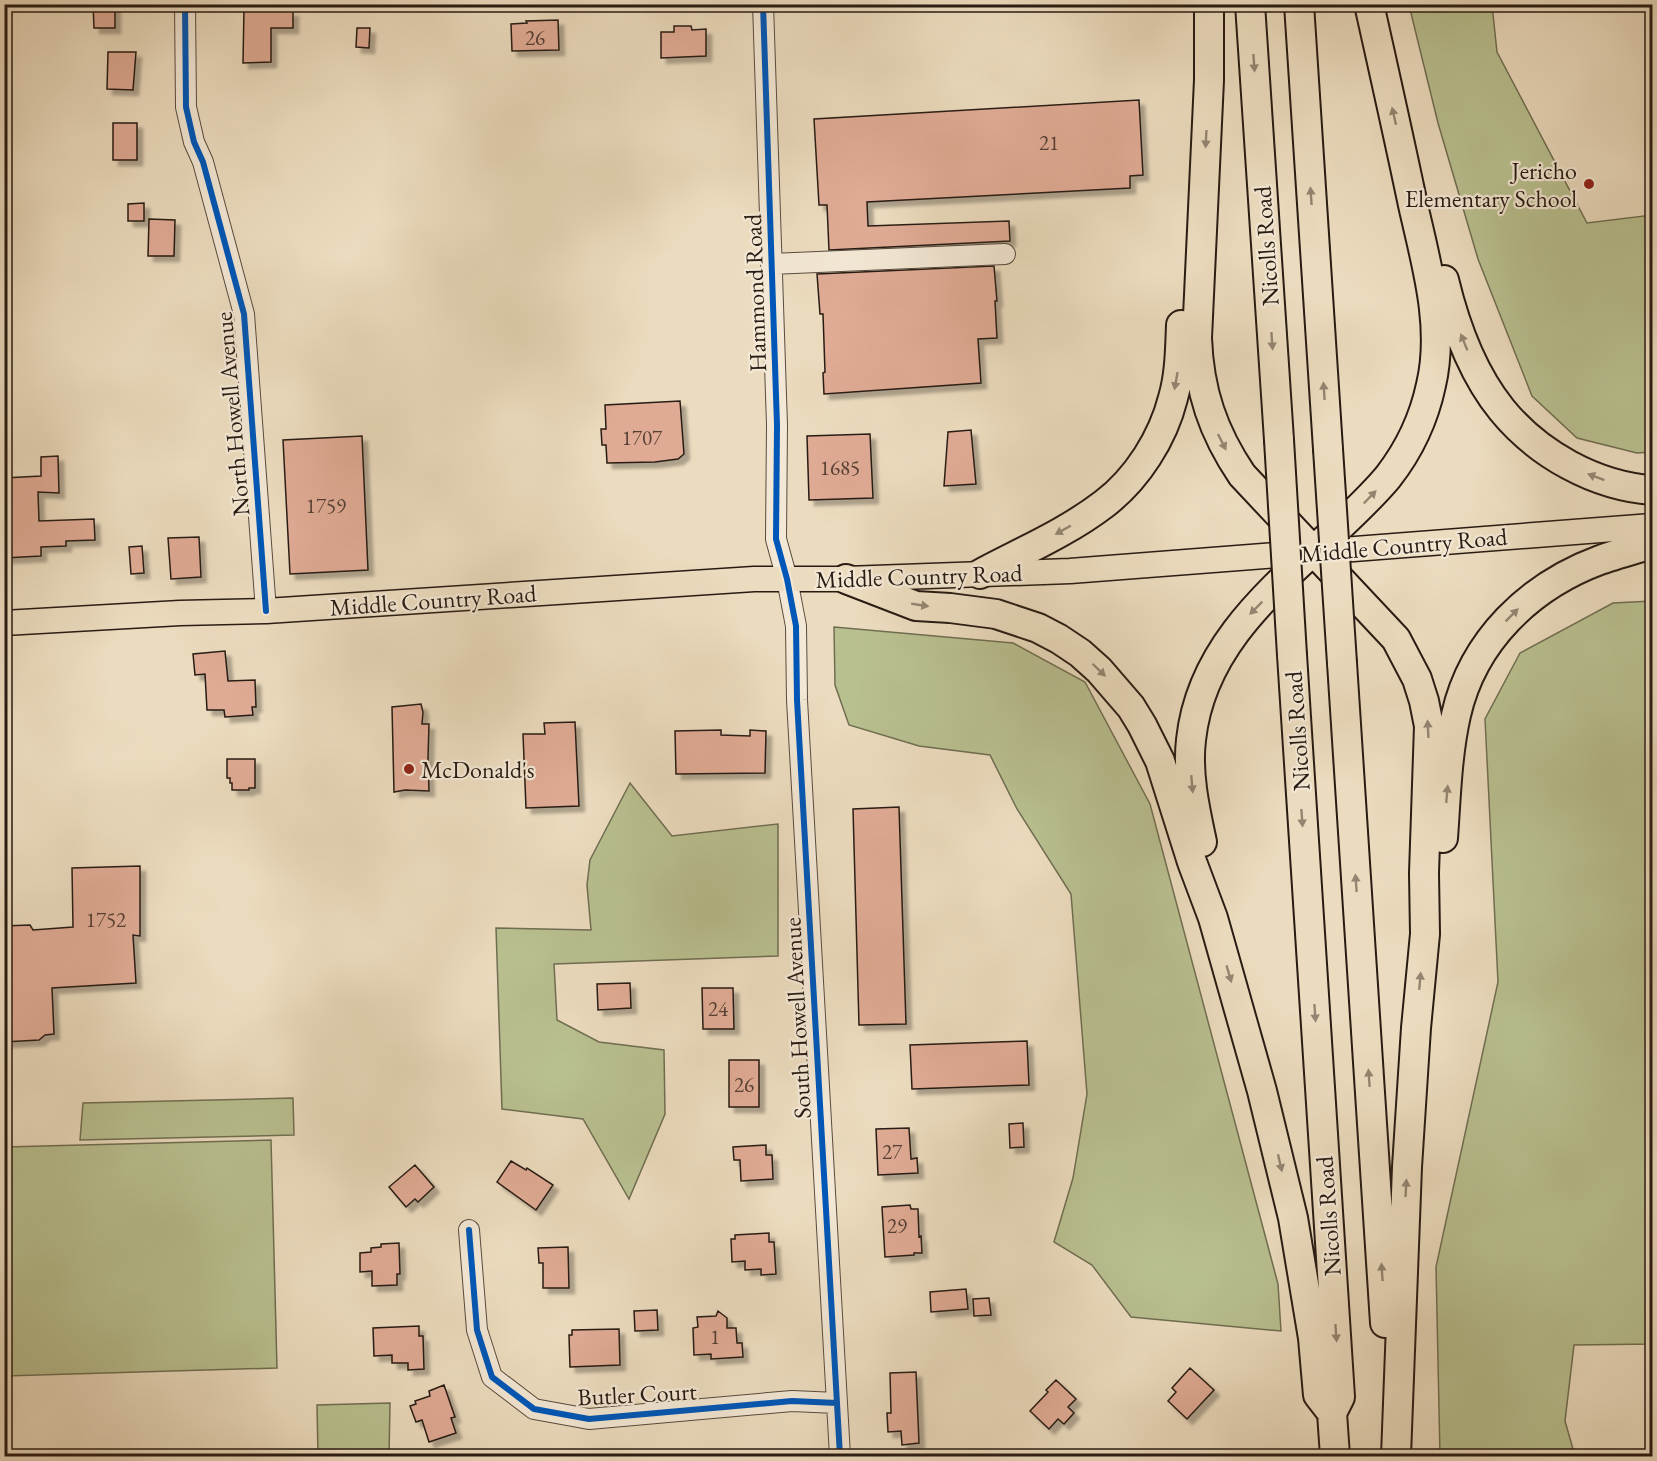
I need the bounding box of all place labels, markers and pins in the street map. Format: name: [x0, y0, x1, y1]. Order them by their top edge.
place label: Jericho Elementary School: [1405, 155, 1577, 214]
marker: Jericho Elementary School: [1582, 177, 1596, 191]
place label: McDonald's: [421, 754, 535, 785]
marker: McDonald's: [402, 762, 416, 776]

